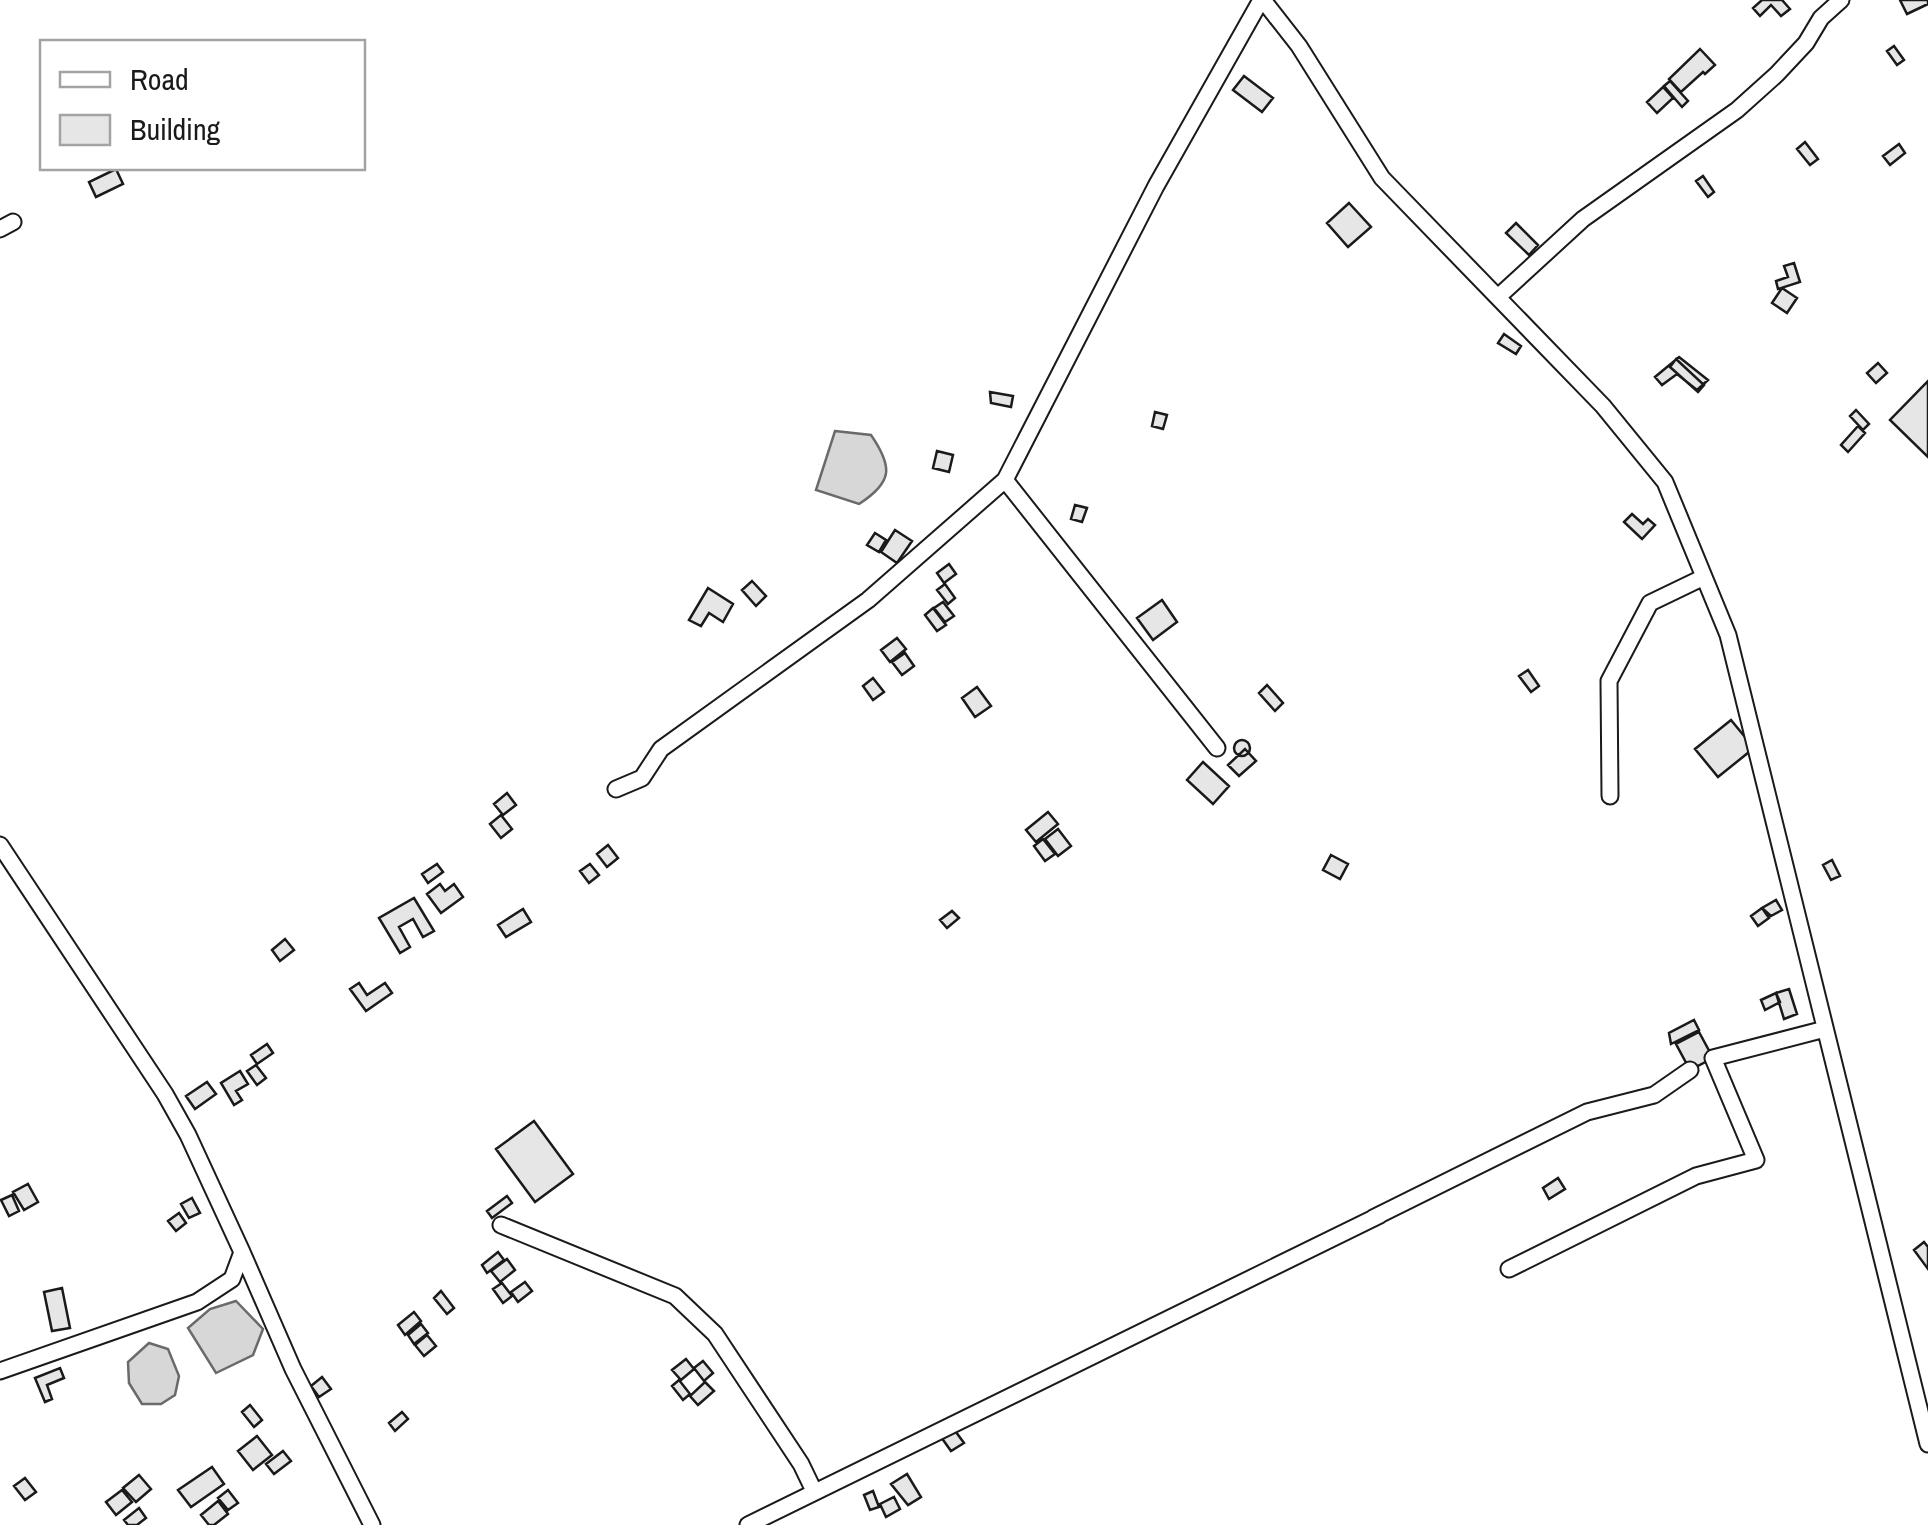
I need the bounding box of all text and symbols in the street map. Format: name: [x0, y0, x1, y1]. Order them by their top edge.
legend: [40, 40, 365, 170]
text: Road: [130, 59, 189, 99]
text: Building: [130, 109, 221, 149]

